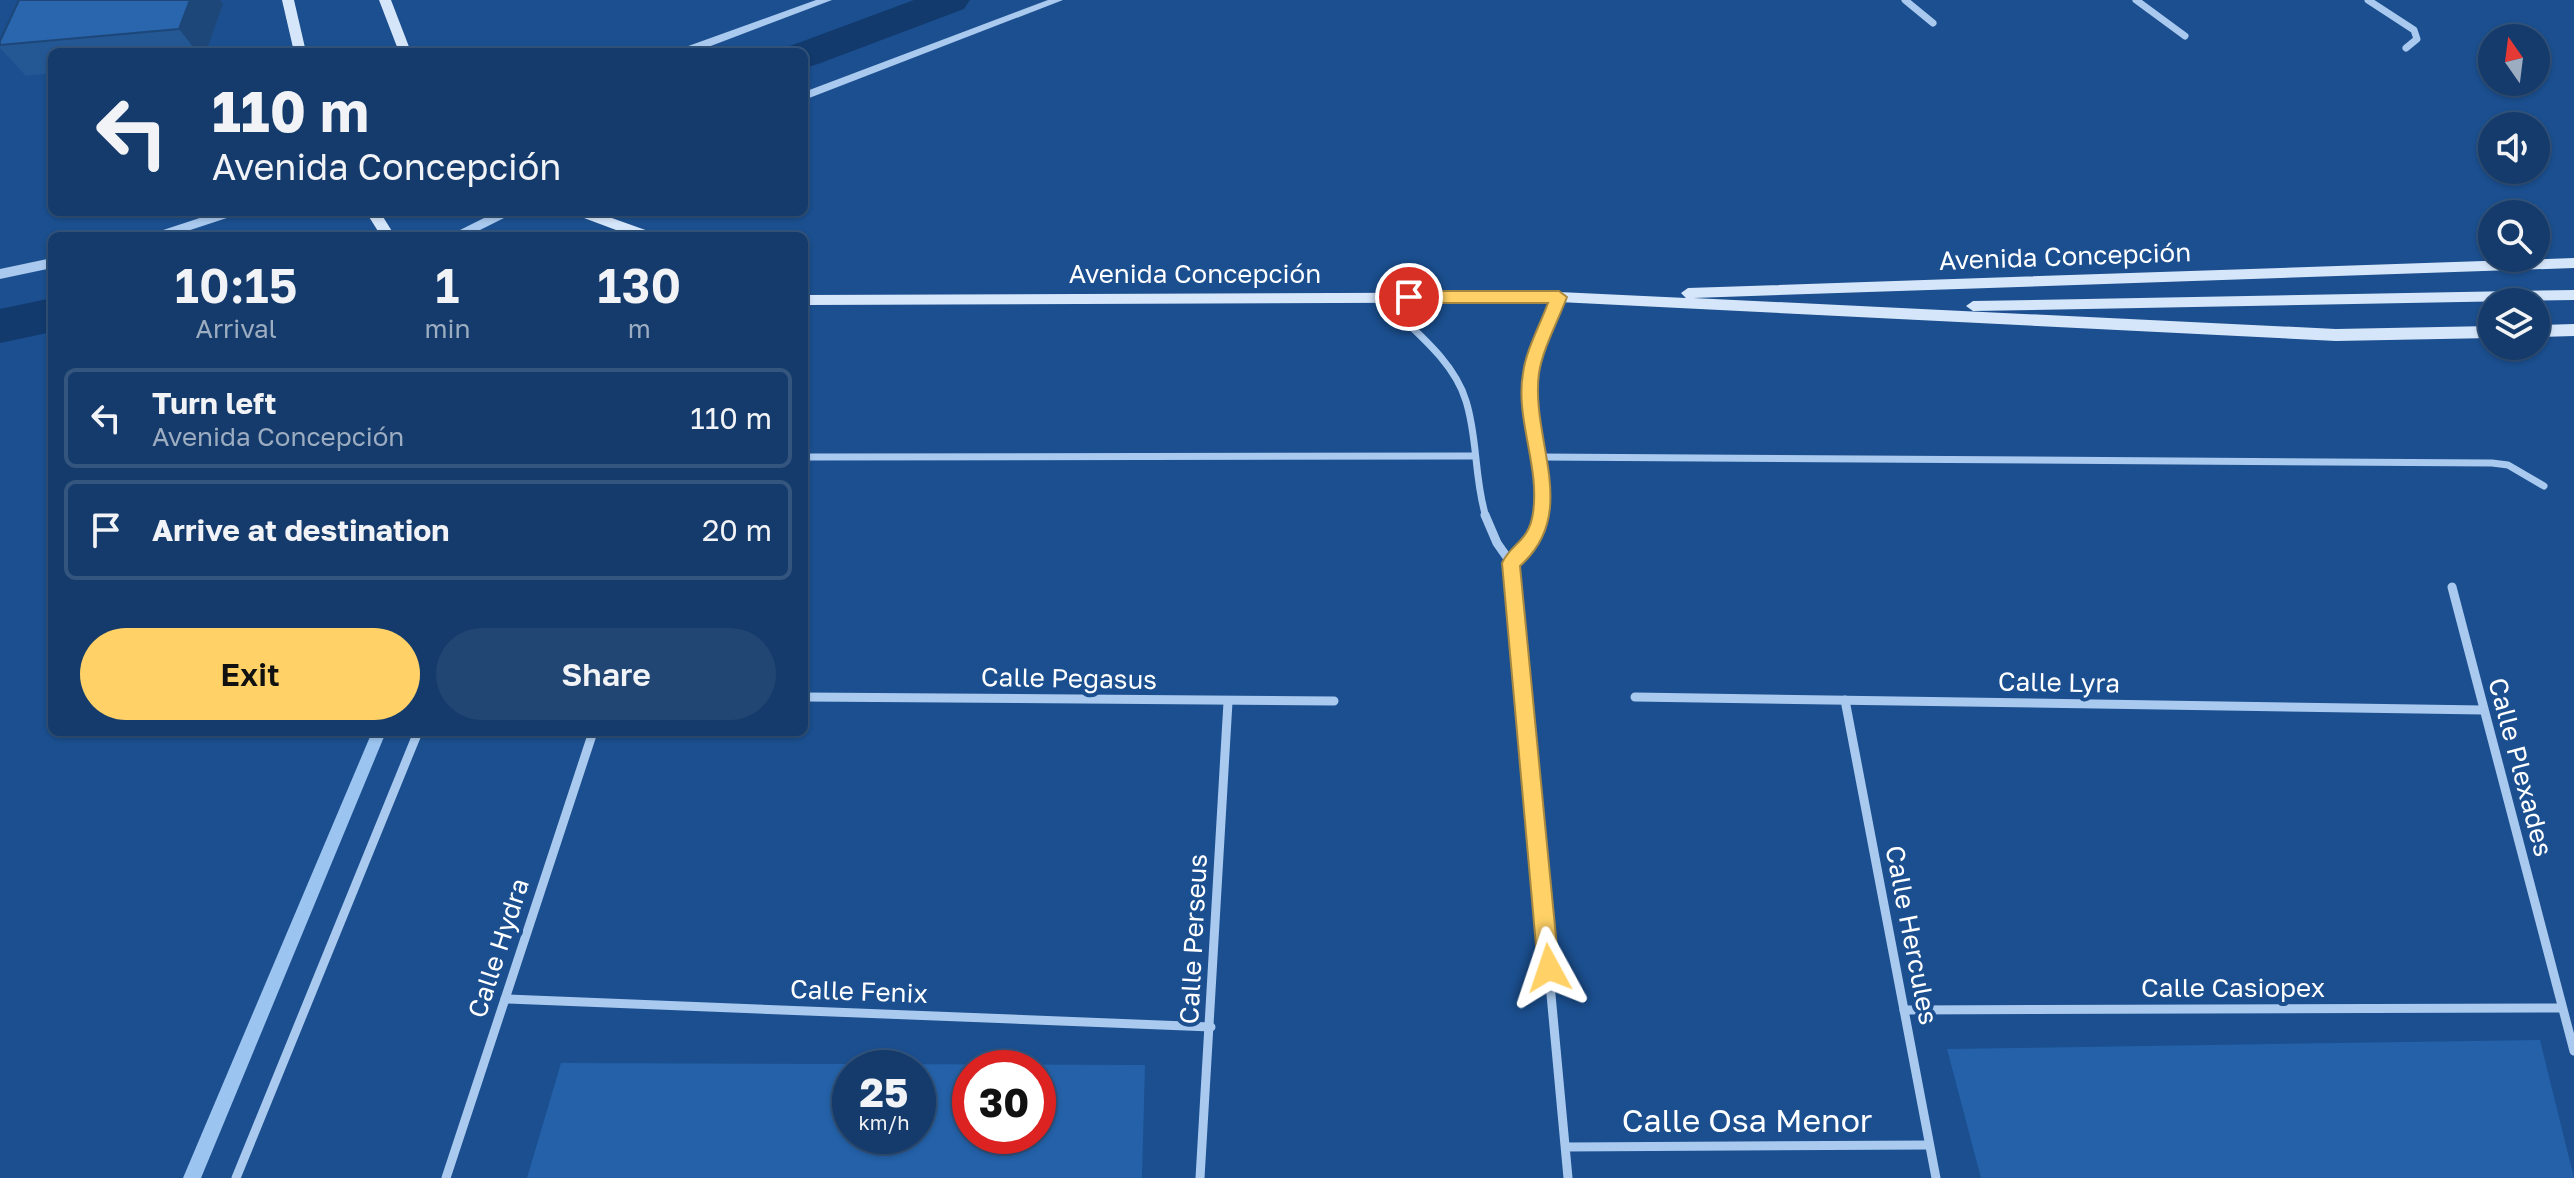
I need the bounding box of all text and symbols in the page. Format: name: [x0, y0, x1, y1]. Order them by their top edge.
north arrow: [2478, 24, 2550, 96]
map controls: [2478, 24, 2550, 360]
text: 110 m: [212, 77, 369, 144]
icon: left: [80, 80, 184, 184]
button: sound: [2478, 112, 2550, 184]
text: Avenida Concepción: [212, 145, 561, 188]
button: search: [2478, 200, 2550, 272]
street label: Avenida Concepción: [1938, 236, 2192, 276]
text: 10:15: [175, 256, 298, 314]
text: 1: [435, 256, 460, 314]
text: 130: [597, 256, 681, 314]
street label: Avenida Concepción: [1069, 258, 1321, 289]
pin: [1375, 263, 1443, 331]
icon: arrive: [1387, 275, 1431, 319]
button: layers: [2478, 288, 2550, 360]
text: Arrival: [195, 313, 277, 344]
text: min: [424, 313, 470, 344]
text: m: [628, 313, 651, 344]
text: Turn left: [152, 385, 277, 421]
icon: left: [84, 396, 128, 440]
text: 110 m: [690, 400, 772, 436]
text: Avenida Concepción: [152, 421, 404, 452]
icon: arrive: [84, 508, 128, 552]
text: Arrive at destination: [152, 512, 449, 548]
text: 20 m: [702, 512, 772, 548]
button: Exit: [80, 628, 420, 720]
button: Share: [436, 628, 776, 720]
street label: Calle Pegasus: [981, 661, 1157, 695]
street label: Calle Lyra: [1998, 665, 2120, 699]
street label: Calle Plexades: [2482, 674, 2560, 860]
street label: Calle Hercules: [1879, 843, 1945, 1027]
street label: Calle Perseus: [1173, 853, 1213, 1025]
street label: Calle Hydra: [461, 874, 535, 1022]
position arrow: [1507, 926, 1591, 1010]
street label: Calle Casiopex: [2141, 972, 2325, 1003]
street label: Calle Fenix: [790, 973, 928, 1009]
speed limit sign: 30: [952, 1050, 1056, 1154]
text: 25: [860, 1068, 908, 1116]
street label: Calle Osa Menor: [1622, 1101, 1872, 1139]
text: km/h: [859, 1110, 909, 1134]

